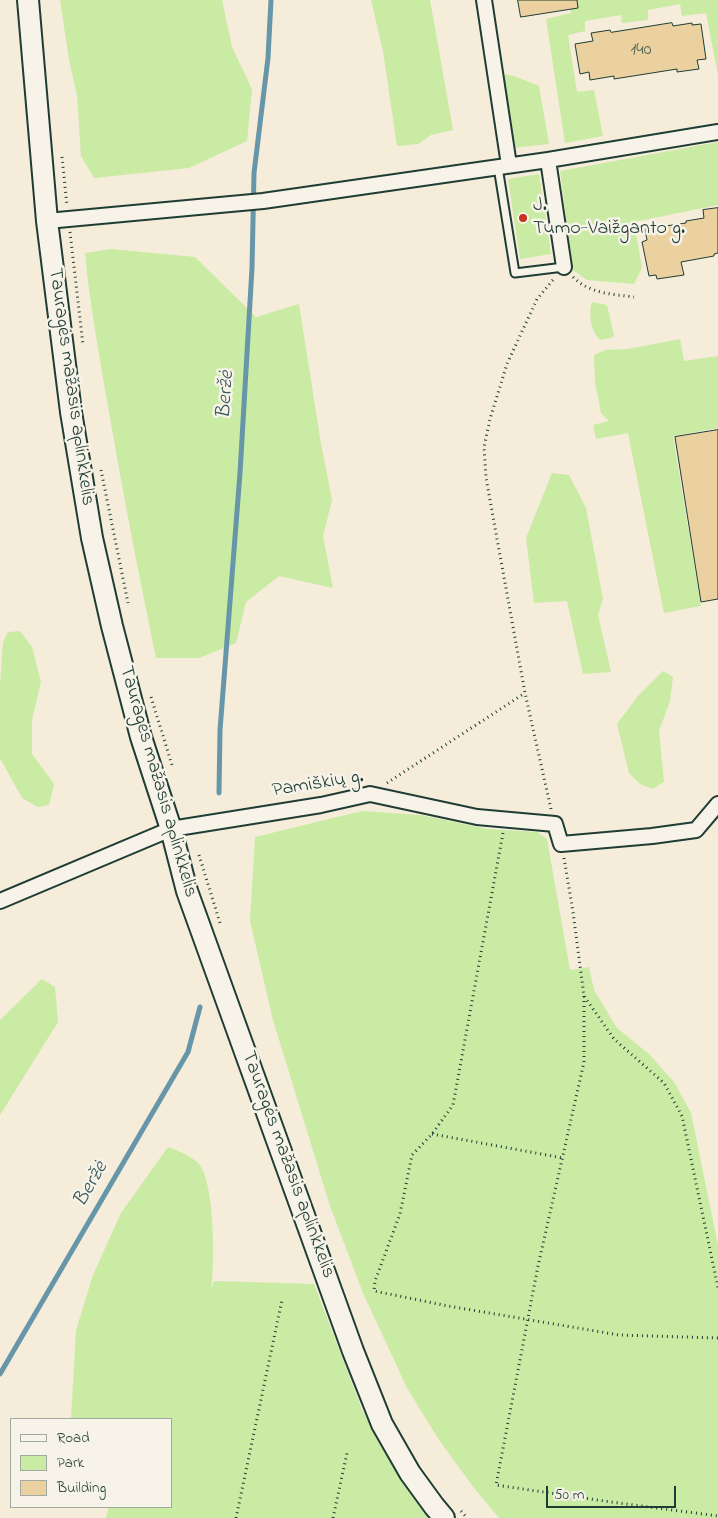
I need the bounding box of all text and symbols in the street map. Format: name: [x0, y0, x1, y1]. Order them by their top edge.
house number: 140: [631, 40, 651, 62]
place label: J. Tumo-Vaižganto g.: [533, 195, 685, 242]
marker: J. Tumo-Vaižganto g.: [517, 212, 529, 224]
street label: Tauragės mažasis aplinkkelis: [41, 267, 99, 507]
water label: Beržė: [213, 370, 241, 420]
street label: Tauragės mažasis aplinkkelis: [112, 663, 202, 901]
street label: Pamiškių g.: [271, 766, 365, 804]
street label: Tauragės mažasis aplinkkelis: [235, 1048, 339, 1282]
water label: Beržė: [69, 1158, 115, 1212]
legend: [10, 1418, 172, 1508]
text: Road: [57, 1427, 90, 1449]
text: Park: [57, 1452, 84, 1474]
scale bar: [548, 1476, 678, 1508]
text: Building: [57, 1477, 106, 1499]
text: 50 m: [554, 1484, 584, 1506]

